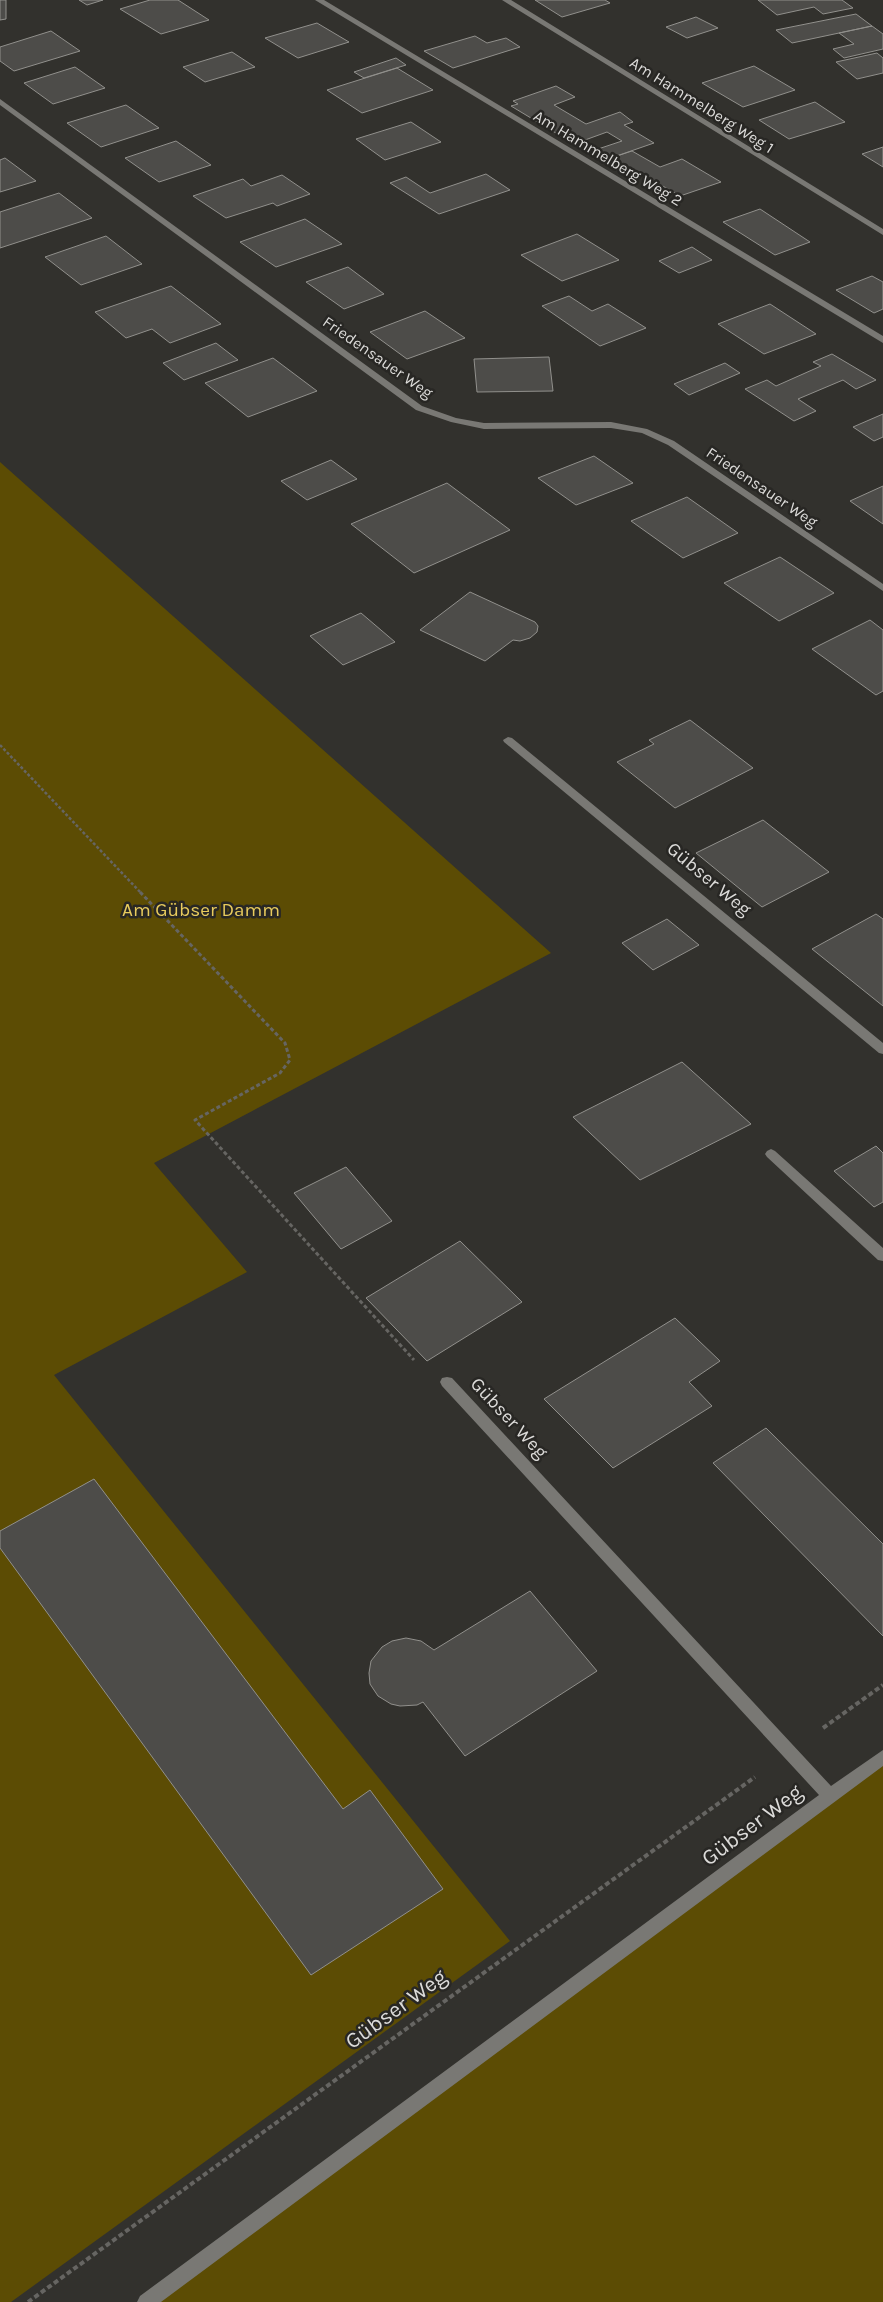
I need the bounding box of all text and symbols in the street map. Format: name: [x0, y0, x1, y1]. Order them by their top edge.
street label: Am Hammelberg Weg 1: [626, 53, 778, 157]
street label: Am Hammelberg Weg 2: [530, 106, 686, 210]
street label: Friedensauer Weg: [319, 312, 437, 402]
street label: Friedensauer Weg: [703, 443, 821, 531]
street label: Gübser Weg: [662, 837, 756, 921]
park label: Am Gübser Damm: [122, 899, 280, 921]
street label: Gübser Weg: [466, 1373, 552, 1463]
street label: Gübser Weg: [697, 1778, 808, 1871]
street label: Gübser Weg: [340, 1963, 452, 2055]

